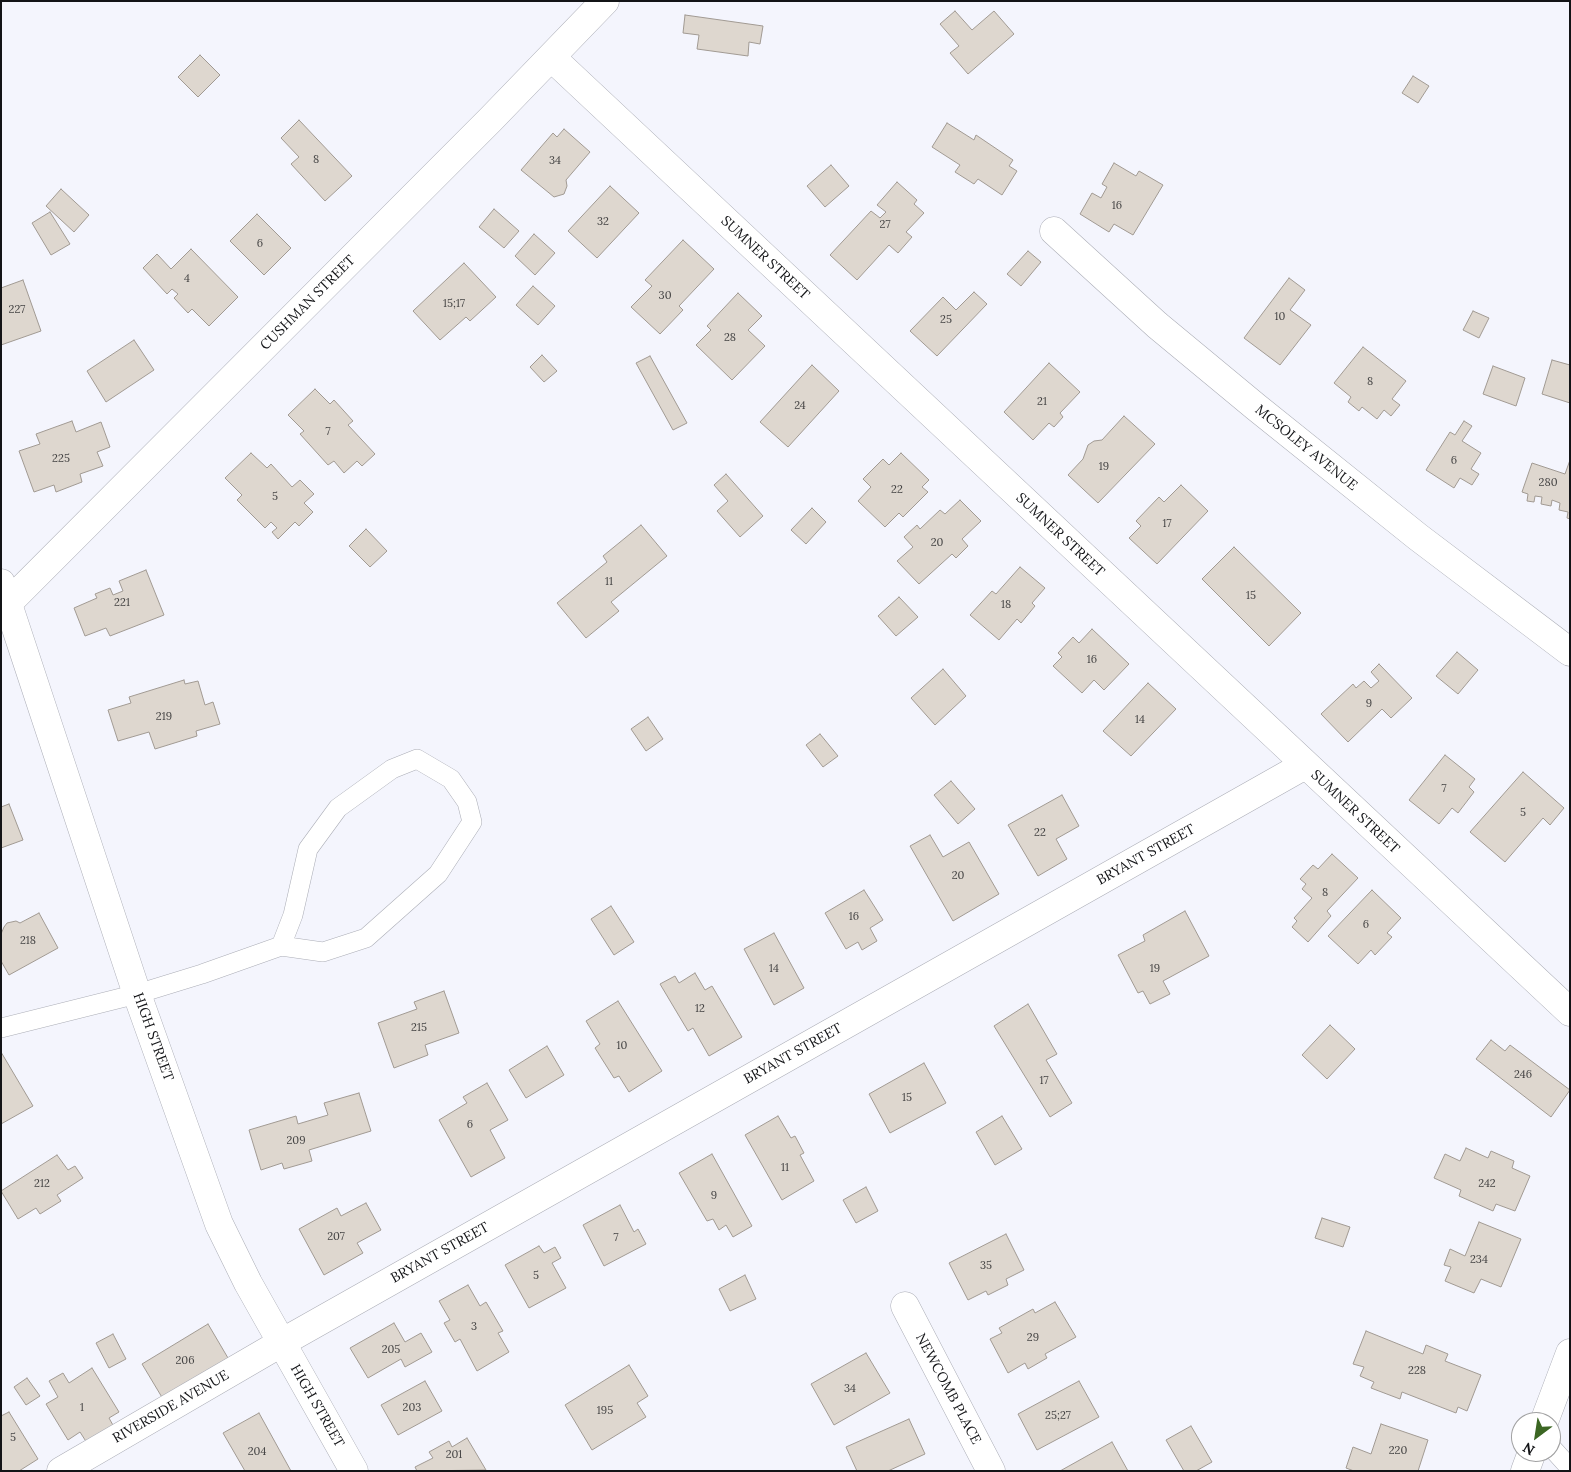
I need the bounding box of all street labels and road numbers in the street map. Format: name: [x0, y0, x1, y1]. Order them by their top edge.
street label: SUMNER STREET: [717, 213, 813, 303]
street label: CUSHMAN STREET: [257, 252, 359, 354]
street label: MCSOLEY AVENUE: [1251, 402, 1361, 494]
street label: SUMNER STREET: [1012, 490, 1108, 580]
street label: SUMNER STREET: [1307, 767, 1403, 857]
street label: BRYANT STREET: [1094, 821, 1198, 889]
street label: HIGH STREET: [129, 991, 177, 1083]
street label: BRYANT STREET: [741, 1020, 845, 1088]
street label: BRYANT STREET: [388, 1219, 492, 1287]
street label: NEWCOMB PLACE: [912, 1331, 984, 1447]
street label: HIGH STREET: [287, 1362, 347, 1450]
street label: RIVERSIDE AVENUE: [110, 1367, 232, 1447]

